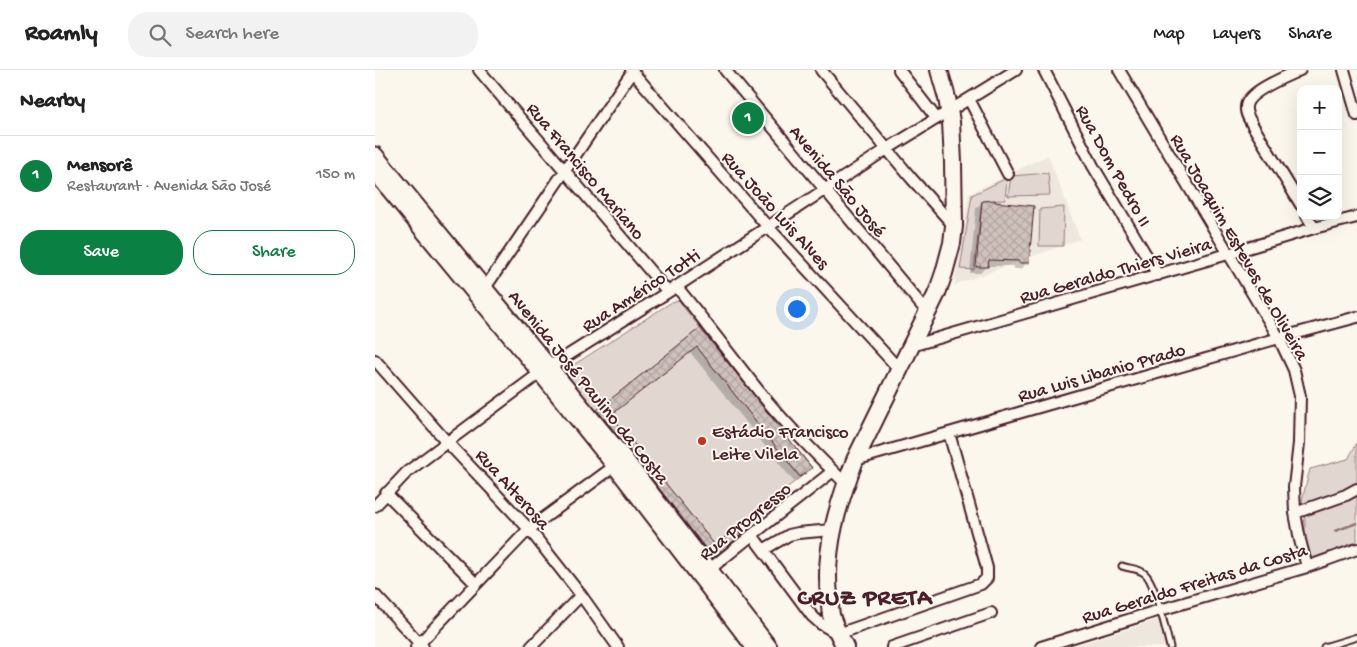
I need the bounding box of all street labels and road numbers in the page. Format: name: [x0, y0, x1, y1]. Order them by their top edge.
street label: Rua Francisco Mariano: [520, 99, 649, 246]
street label: Rua Dom Pedro II: [1069, 102, 1155, 232]
street label: Avenida São José: [783, 122, 890, 243]
street label: Rua Joaquim Esteves de Oliveira: [1164, 130, 1313, 366]
street label: Rua João Luis Alves: [715, 148, 834, 276]
street label: Rua Geraldo Thiers Vieira: [1018, 234, 1216, 311]
street label: Rua Américo Totti: [578, 245, 706, 339]
street label: Avenida José Paulino da Costa: [502, 286, 674, 491]
street label: Rua Luis Libanio Prado: [1015, 339, 1189, 409]
street label: Rua Alterosa: [469, 445, 555, 537]
street label: Rua Progresso: [695, 478, 797, 567]
street label: Rua Geraldo Freitas da Costa: [1080, 540, 1312, 631]

